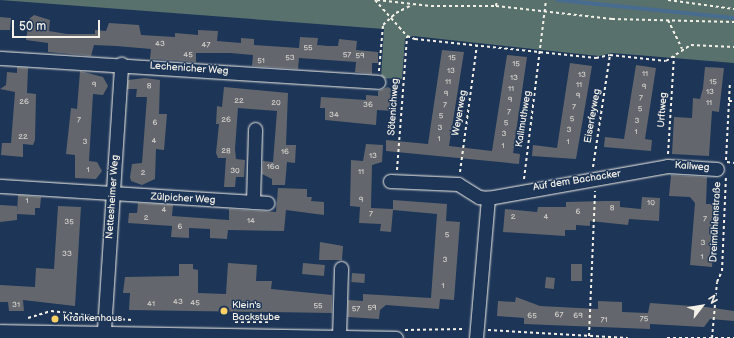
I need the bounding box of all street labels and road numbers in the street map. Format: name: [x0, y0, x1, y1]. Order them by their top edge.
street label: Lechenicher Weg: [149, 60, 229, 78]
street label: Sötenichweg: [386, 78, 402, 136]
street label: Eiserfeyweg: [582, 88, 604, 144]
street label: Weyerweg: [450, 89, 470, 137]
street label: Kallmuthweg: [514, 90, 534, 148]
street label: Urftweg: [656, 92, 670, 128]
street label: Nettesheimer Weg: [104, 154, 122, 240]
street label: Kallweg: [674, 160, 710, 174]
street label: Auf dem Bachacker: [532, 168, 622, 194]
street label: Dreimühlenstraße: [708, 181, 724, 263]
street label: Zülpicher Weg: [150, 191, 216, 207]

